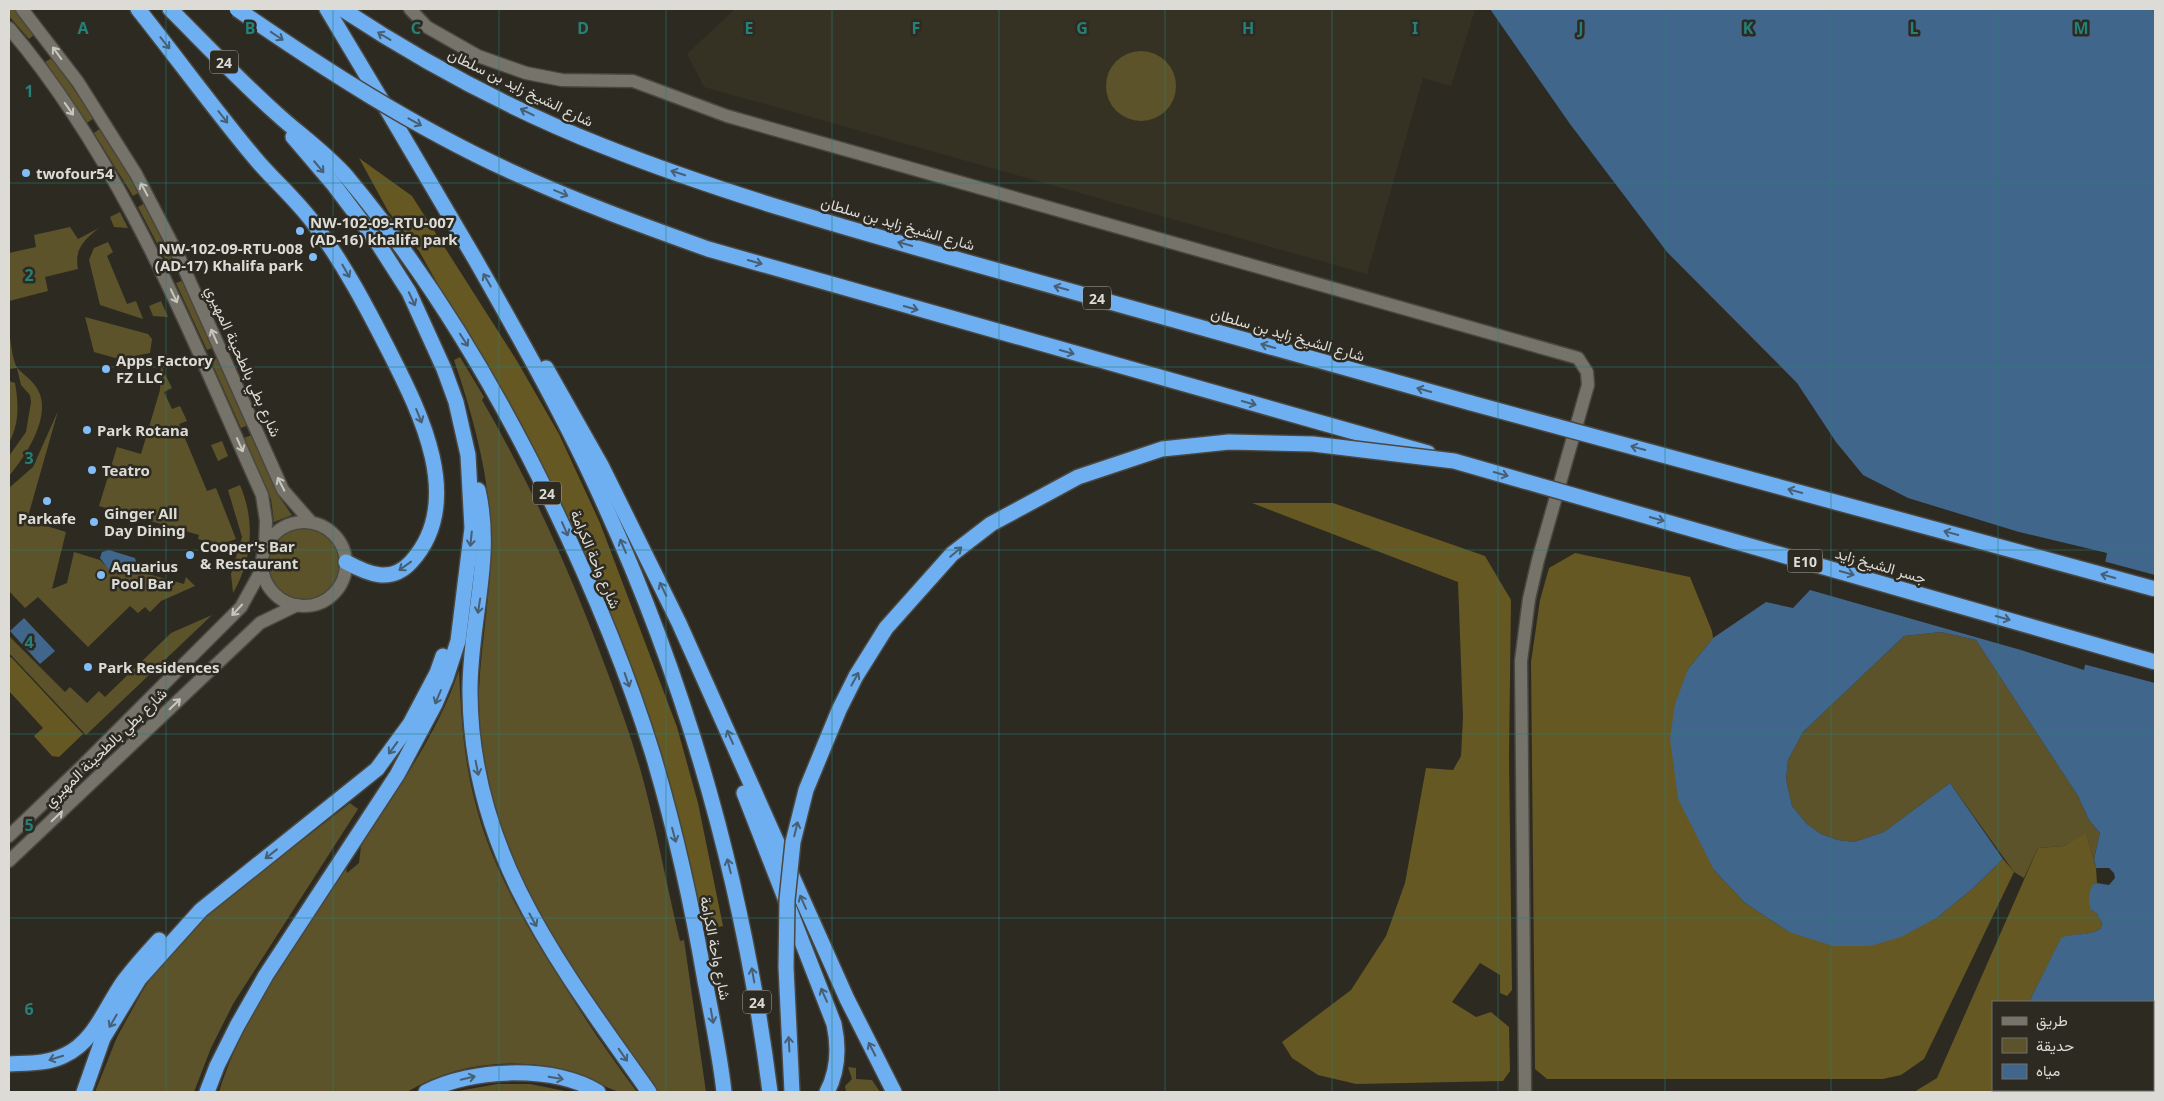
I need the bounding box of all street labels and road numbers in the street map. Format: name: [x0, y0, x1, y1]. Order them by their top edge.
street label: شارع الشيخ زايد بن سلطان: [444, 43, 597, 133]
road number: 24: [210, 51, 238, 74]
street label: شارع الشيخ زايد بن سلطان: [818, 191, 977, 257]
street label: شارع بطي بالطحينة المهيري: [198, 282, 286, 442]
road number: 24: [1083, 286, 1111, 310]
street label: شارع الشيخ زايد بن سلطان: [1208, 302, 1367, 368]
road number: 24: [533, 482, 561, 504]
street label: شارع واحة الكرامة: [564, 507, 626, 612]
street label: جسر الشيخ زايد: [1833, 542, 1929, 589]
road number: E10: [1788, 550, 1822, 572]
street label: شارع بطي بالطحينة المهيري: [39, 683, 174, 814]
street label: شارع واحة الكرامة: [694, 894, 736, 1002]
road number: 24: [743, 990, 771, 1014]

